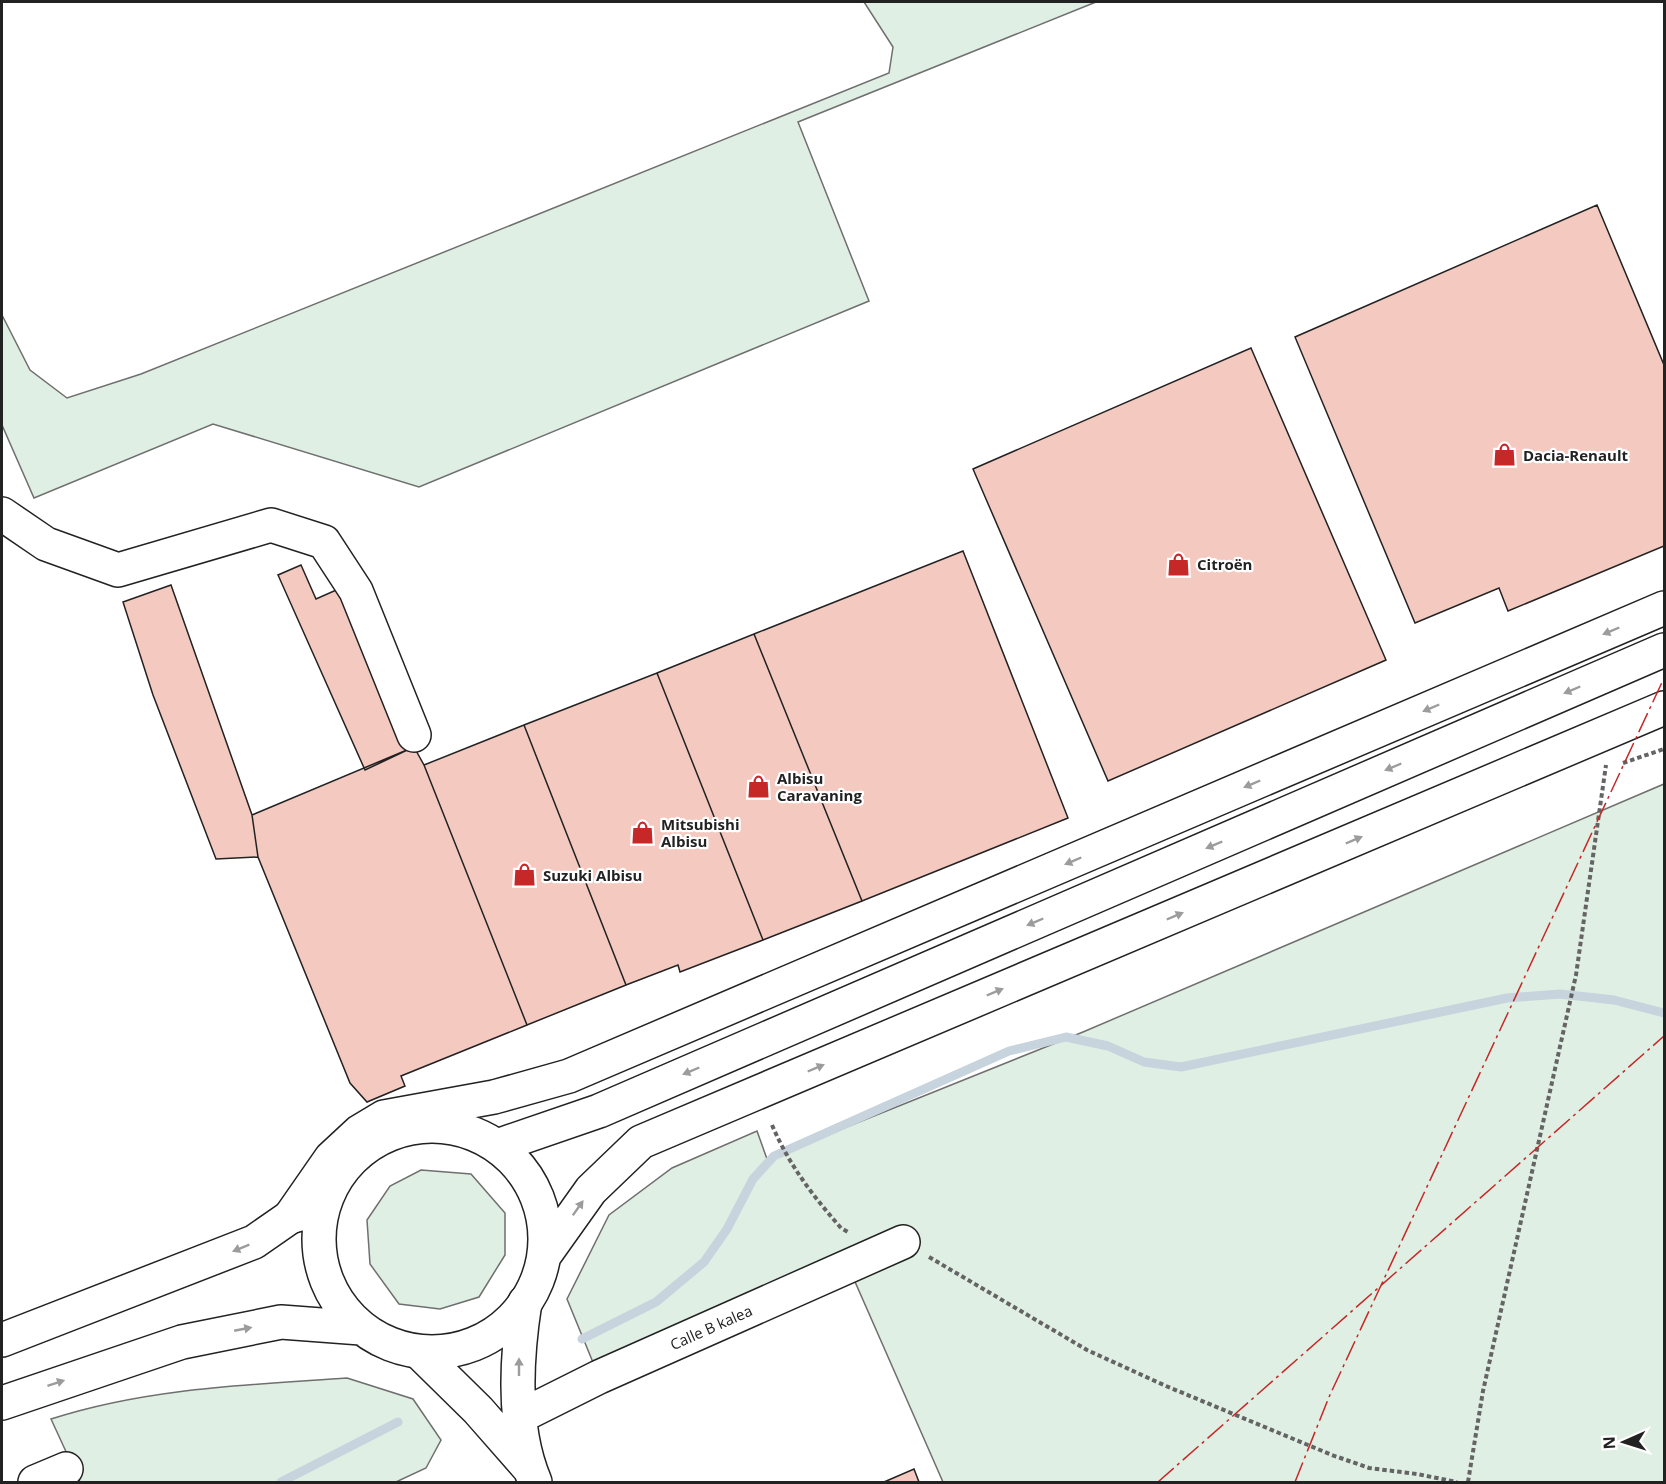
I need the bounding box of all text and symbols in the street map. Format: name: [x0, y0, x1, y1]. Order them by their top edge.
shop icon: Dacia-Renault: [1492, 442, 1518, 468]
place label: Dacia-Renault: [1523, 445, 1628, 465]
shop icon: Citroën: [1166, 551, 1192, 577]
place label: Citroën: [1197, 554, 1252, 574]
one-way arrow: [1601, 626, 1619, 636]
one-way arrow: [1563, 685, 1581, 695]
one-way arrow: [1422, 703, 1440, 713]
one-way arrow: [1385, 763, 1402, 772]
place label: Albisu Caravaning: [777, 768, 862, 805]
shop icon: Albisu Caravaning: [746, 774, 772, 800]
one-way arrow: [1243, 780, 1261, 789]
place label: Mitsubishi Albisu: [661, 814, 740, 851]
shop icon: Mitsubishi Albisu: [630, 820, 656, 846]
one-way arrow: [1345, 835, 1363, 844]
one-way arrow: [1205, 840, 1223, 850]
one-way arrow: [1063, 856, 1081, 866]
shop icon: Suzuki Albisu: [512, 862, 538, 888]
place label: Suzuki Albisu: [543, 865, 642, 885]
one-way arrow: [1166, 911, 1184, 921]
one-way arrow: [1026, 918, 1044, 927]
one-way arrow: [986, 987, 1004, 996]
one-way arrow: [807, 1064, 824, 1073]
one-way arrow: [682, 1066, 700, 1076]
one-way arrow: [572, 1201, 584, 1217]
one-way arrow: [231, 1243, 249, 1253]
street label: Calle B kalea: [667, 1300, 755, 1354]
one-way arrow: [234, 1324, 253, 1333]
one-way arrow: [514, 1357, 524, 1376]
one-way arrow: [47, 1378, 65, 1387]
north arrow: [1594, 1412, 1654, 1472]
text: N: [1598, 1436, 1620, 1450]

